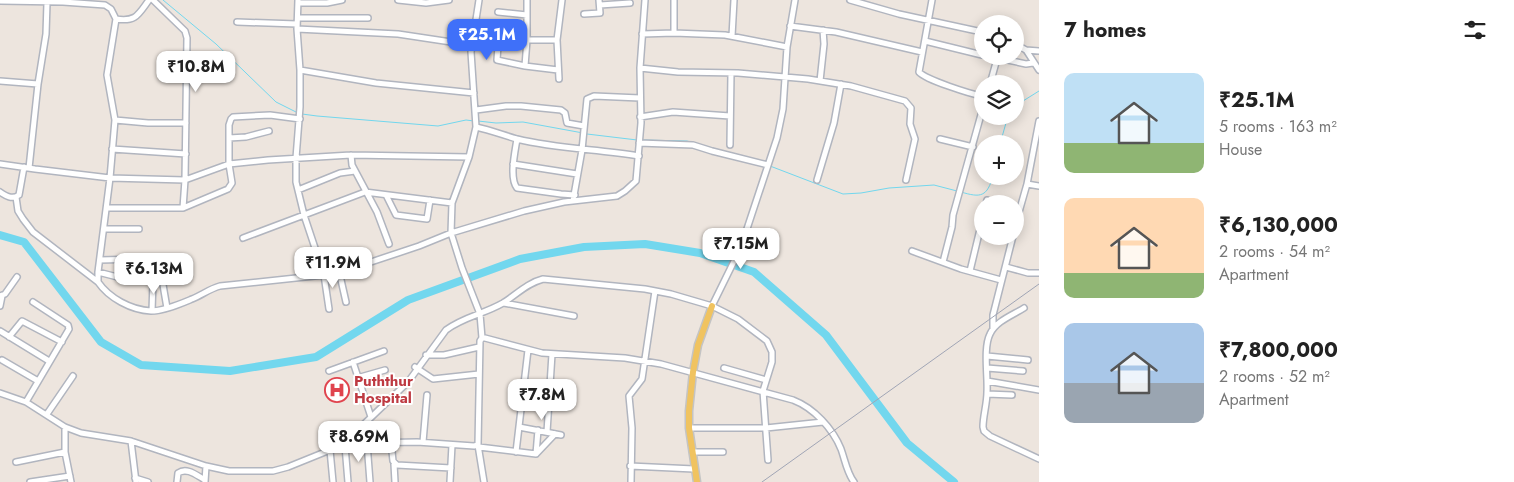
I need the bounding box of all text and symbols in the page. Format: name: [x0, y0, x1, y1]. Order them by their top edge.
map controls: [974, 15, 1024, 245]
button: locate: [974, 15, 1024, 65]
text: 7 homes: [1064, 15, 1146, 45]
icon: filters: [1461, 16, 1489, 44]
pin: ₹25.1M: [446, 18, 528, 61]
text: ₹25.1M: [458, 23, 516, 46]
pin: ₹10.8M: [155, 51, 237, 93]
text: ₹10.8M: [167, 55, 225, 78]
button: layers: [974, 75, 1024, 125]
text: ₹25.1M: [1219, 85, 1295, 115]
icon: home: [1104, 93, 1164, 153]
text: 5 rooms · 163 m²: [1219, 115, 1337, 138]
button: +: [974, 135, 1024, 185]
text: House: [1219, 138, 1262, 161]
button: −: [974, 195, 1024, 245]
text: ₹6,130,000: [1219, 210, 1338, 240]
icon: home: [1104, 218, 1164, 278]
pin: ₹7.15M: [700, 228, 782, 270]
text: ₹7.15M: [713, 232, 769, 255]
text: 2 rooms · 54 m²: [1219, 240, 1330, 263]
pin: ₹11.9M: [292, 246, 374, 289]
text: ₹11.9M: [305, 251, 361, 274]
pin: ₹6.13M: [113, 252, 195, 295]
text: ₹6.13M: [125, 257, 183, 280]
text: Apartment: [1219, 263, 1289, 286]
text: ₹7,800,000: [1219, 335, 1338, 365]
icon: home: [1104, 343, 1164, 403]
text: 2 rooms · 52 m²: [1219, 365, 1330, 388]
place label: Puththur Hospital: [354, 370, 414, 409]
hospital icon: Puththur Hospital: [324, 377, 350, 403]
pin: ₹7.8M: [507, 378, 577, 421]
text: ₹7.8M: [519, 383, 565, 406]
text: Apartment: [1219, 388, 1289, 411]
pin: ₹8.69M: [318, 420, 400, 463]
text: ₹8.69M: [329, 425, 389, 448]

